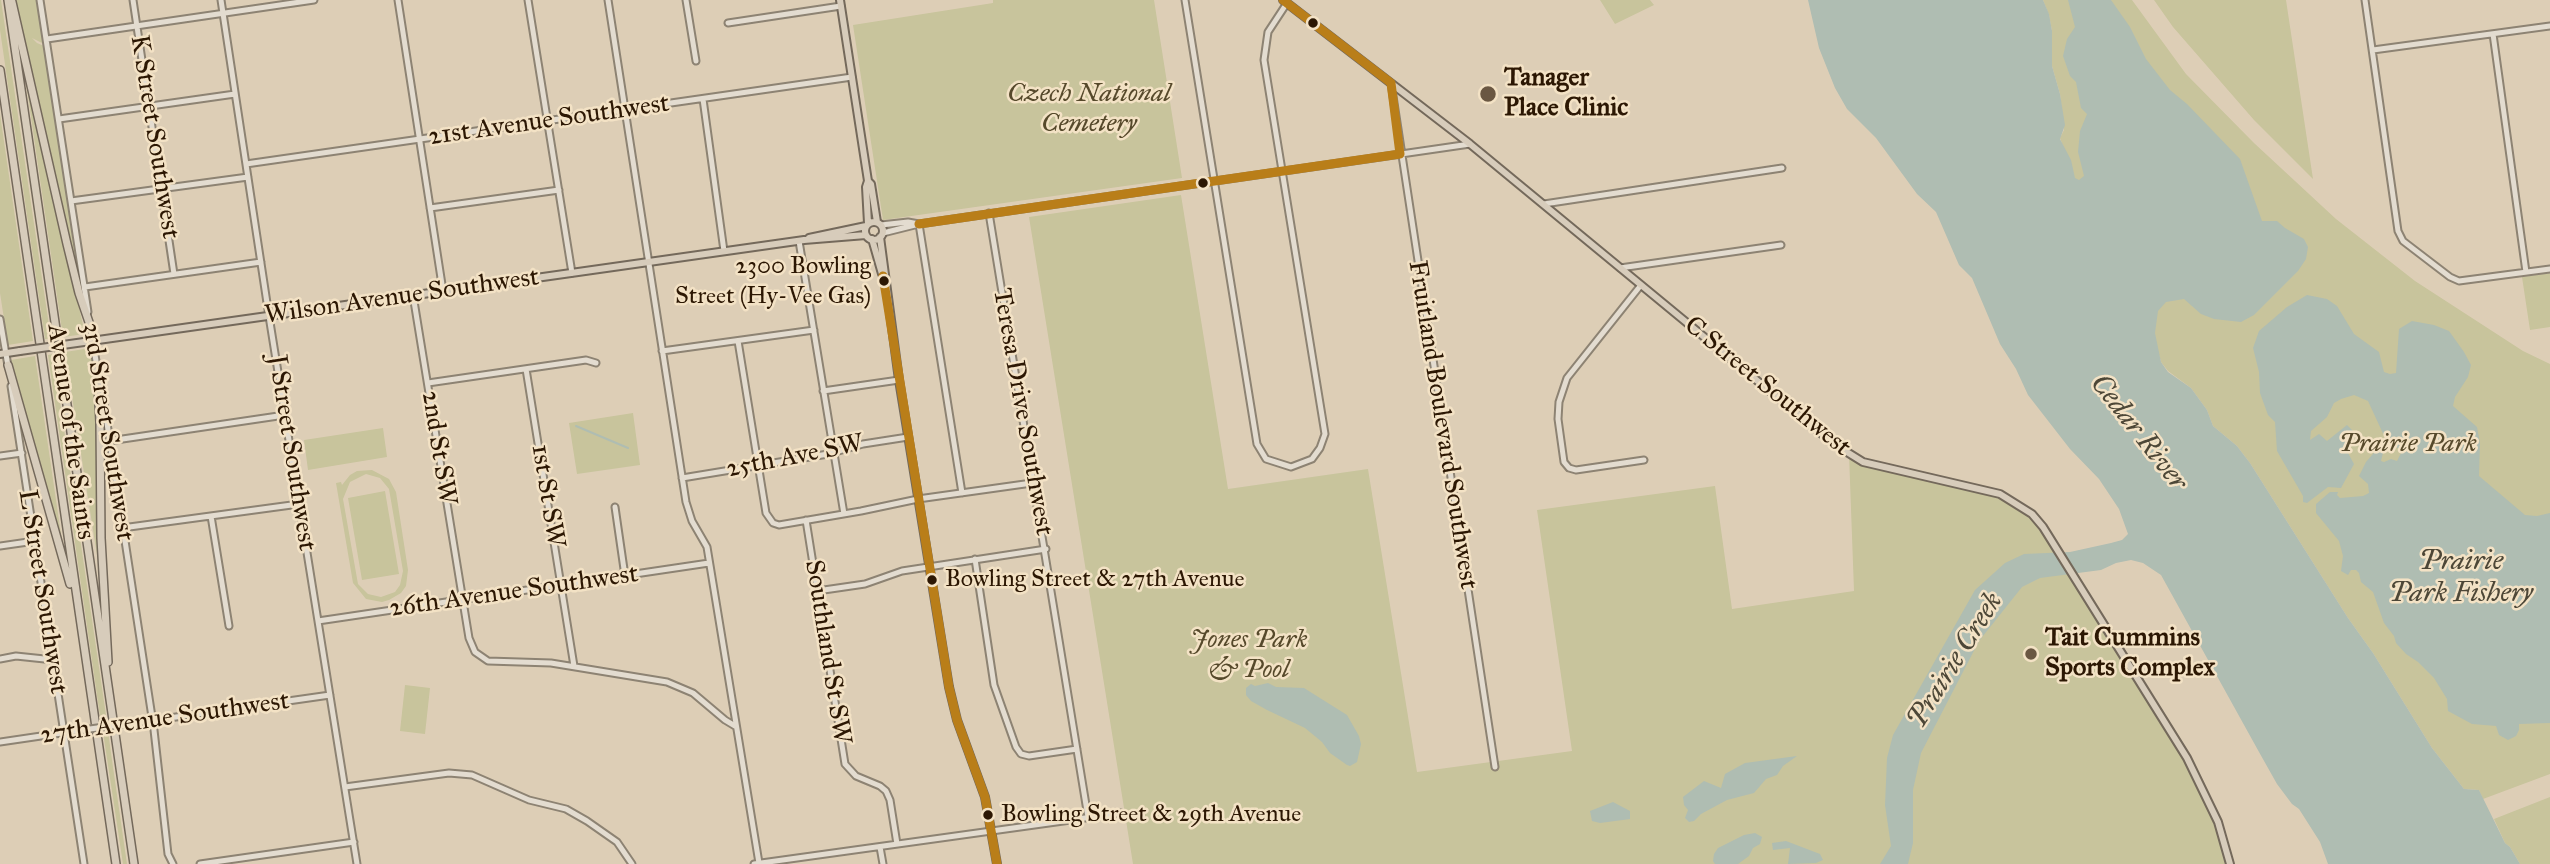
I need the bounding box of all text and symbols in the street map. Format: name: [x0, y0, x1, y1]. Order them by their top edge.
unlabelled marker: [1306, 16, 1320, 30]
street label: K Street Southwest: [122, 33, 186, 241]
place label: Tanager Place Clinic: [1504, 63, 1628, 124]
park label: Czech National Cemetery: [1007, 79, 1171, 140]
marker: Tanager Place Clinic: [1478, 84, 1498, 104]
street label: 21st Avenue Southwest: [427, 89, 671, 153]
unlabelled marker: [1196, 176, 1210, 190]
place label: 2300 Bowling Street (Hy-Vee Gas): [675, 253, 871, 309]
street label: Fruitland Boulevard Southwest: [1401, 258, 1483, 592]
street label: Wilson Avenue Southwest: [263, 262, 541, 332]
marker: 2300 Bowling Street (Hy-Vee Gas): [877, 274, 891, 288]
street label: Teresa Drive Southwest: [985, 286, 1059, 538]
street label: C Street Southwest: [1677, 310, 1857, 464]
street label: 3rd Street Southwest: [74, 321, 140, 543]
street label: Avenue of the Saints: [39, 322, 101, 542]
street label: J Street Southwest: [260, 353, 322, 553]
water label: Cedar River: [2082, 368, 2194, 498]
street label: 2nd St SW: [414, 389, 462, 507]
street label: 25th Ave SW: [724, 428, 866, 486]
park label: Prairie Park: [2339, 429, 2477, 461]
street label: 1st St SW: [523, 442, 571, 550]
street label: L Street Southwest: [10, 487, 74, 697]
water label: Prairie Park Fishery: [2389, 545, 2533, 611]
street label: Southland St SW: [797, 558, 857, 746]
street label: 26th Avenue Southwest: [388, 559, 640, 625]
place label: Bowling Street & 27th Avenue: [945, 566, 1244, 594]
marker: Bowling Street & 27th Avenue: [925, 573, 939, 587]
water label: Prairie Creek: [1901, 587, 2011, 735]
place label: Tait Cummins Sports Complex: [2045, 623, 2215, 684]
park label: Jones Park & Pool: [1190, 625, 1308, 686]
marker: Tait Cummins Sports Complex: [2023, 646, 2039, 662]
street label: 27th Avenue Southwest: [39, 686, 291, 752]
place label: Bowling Street & 29th Avenue: [1001, 801, 1301, 829]
marker: Bowling Street & 29th Avenue: [981, 808, 995, 822]

